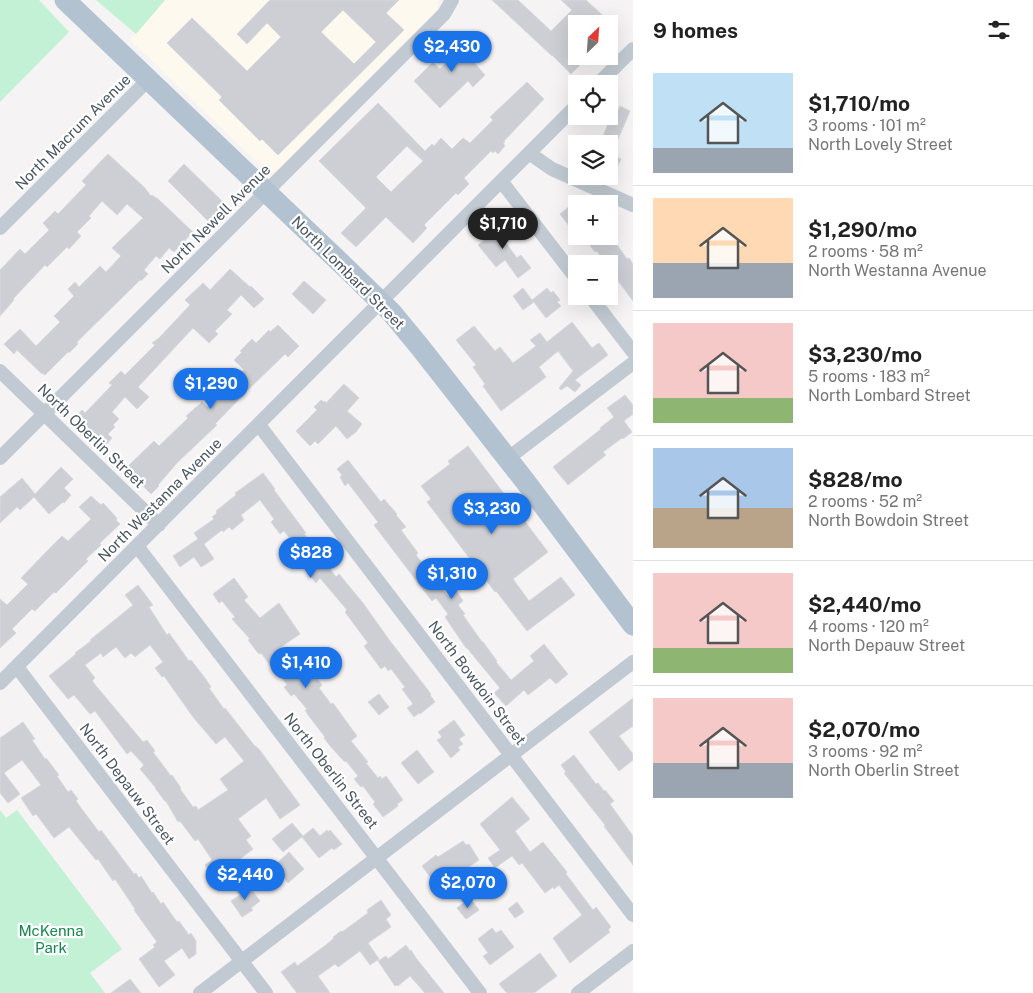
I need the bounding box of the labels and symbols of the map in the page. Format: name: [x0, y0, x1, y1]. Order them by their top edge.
north arrow: [568, 15, 618, 65]
pin: $2,430: [411, 30, 493, 73]
street label: North Macrum Avenue: [12, 71, 134, 193]
street label: North Newell Avenue: [158, 161, 274, 277]
pin: $1,710: [462, 208, 544, 250]
street label: North Lombard Street: [288, 213, 408, 333]
pin: $1,290: [170, 368, 252, 410]
street label: North Oberlin Street: [34, 380, 148, 491]
street label: North Westanna Avenue: [94, 434, 225, 565]
pin: $3,230: [451, 492, 533, 535]
pin: $828: [281, 536, 341, 579]
pin: $1,310: [411, 558, 493, 600]
street label: North Bowdoin Street: [425, 617, 530, 748]
pin: $1,410: [265, 646, 347, 689]
street label: North Oberlin Street: [281, 709, 382, 832]
street label: North Depauw Street: [76, 720, 179, 848]
pin: $2,440: [204, 858, 286, 901]
pin: $2,070: [427, 866, 509, 909]
park label: McKenna Park: [18, 922, 84, 956]

